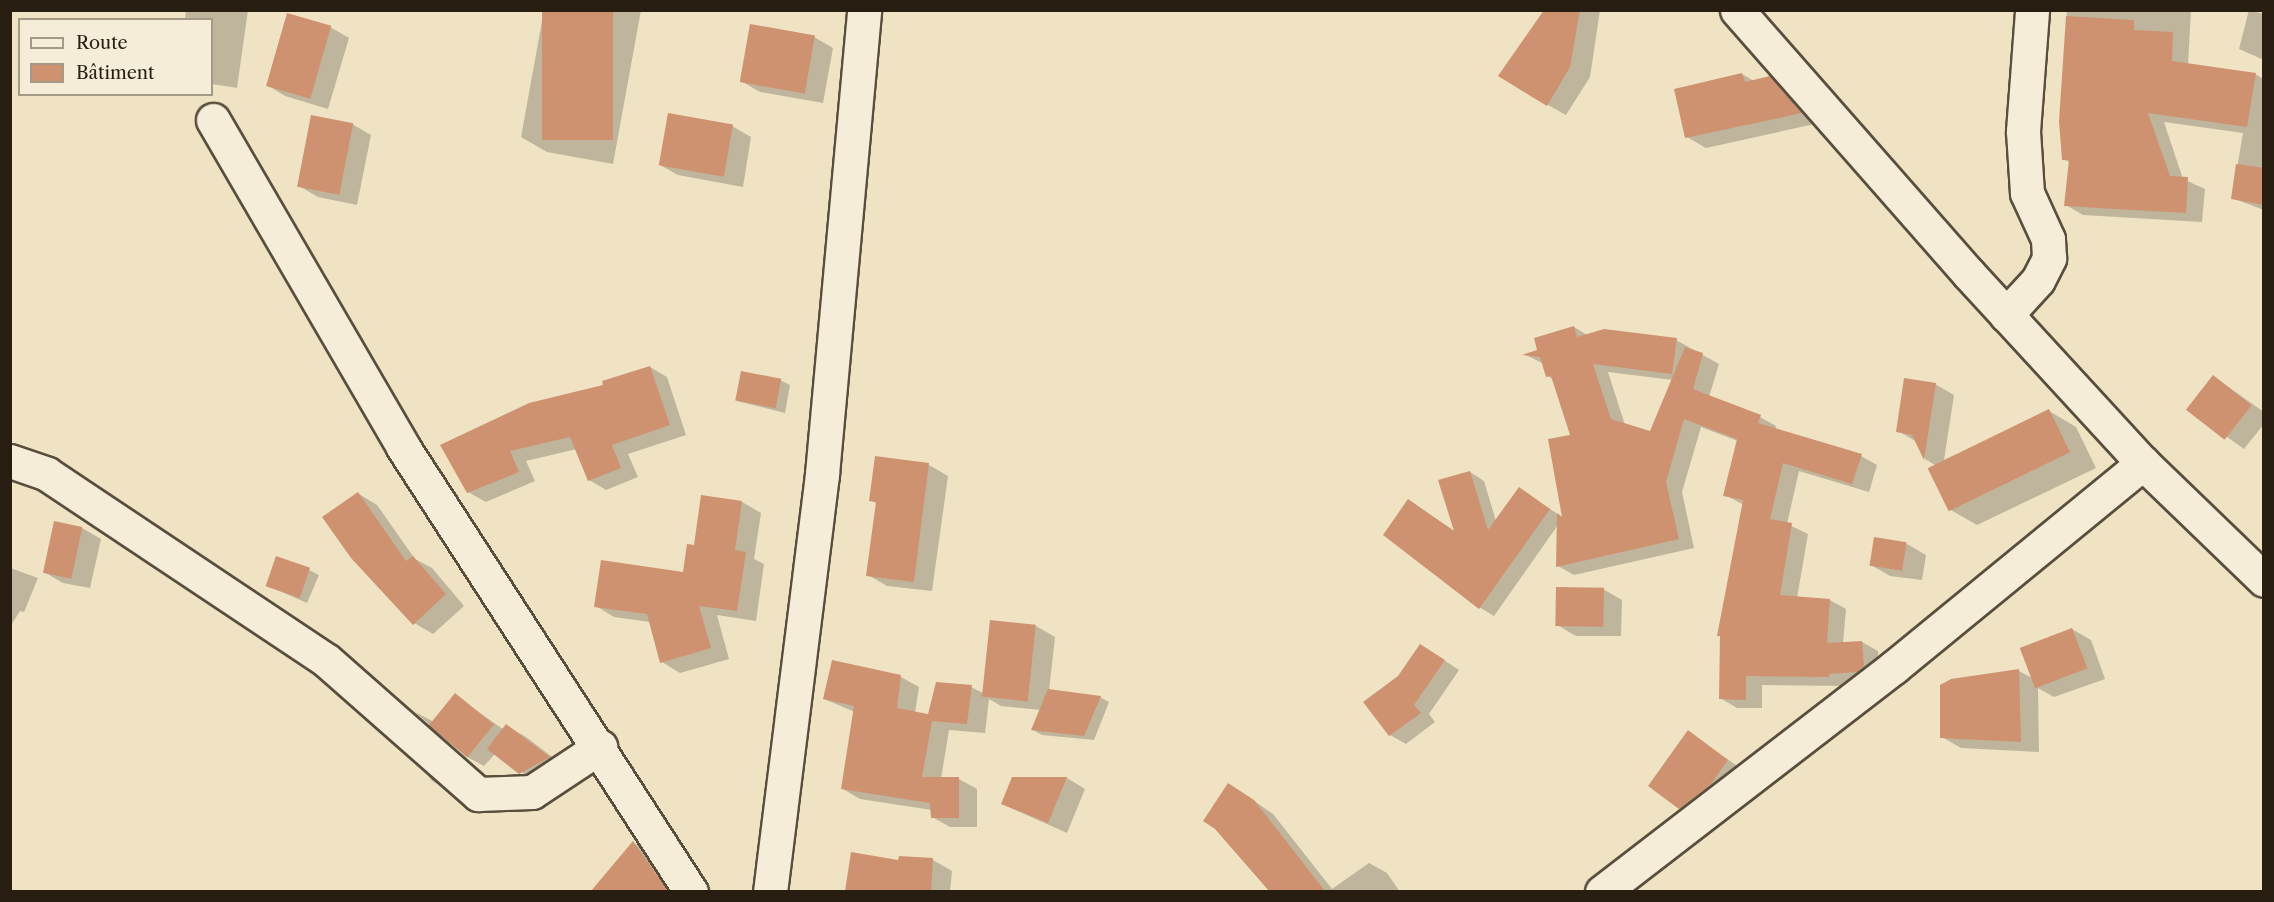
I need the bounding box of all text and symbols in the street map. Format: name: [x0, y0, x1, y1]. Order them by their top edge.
legend: [18, 18, 213, 96]
text: Route: [76, 32, 128, 54]
text: Bâtiment: [76, 62, 154, 84]

